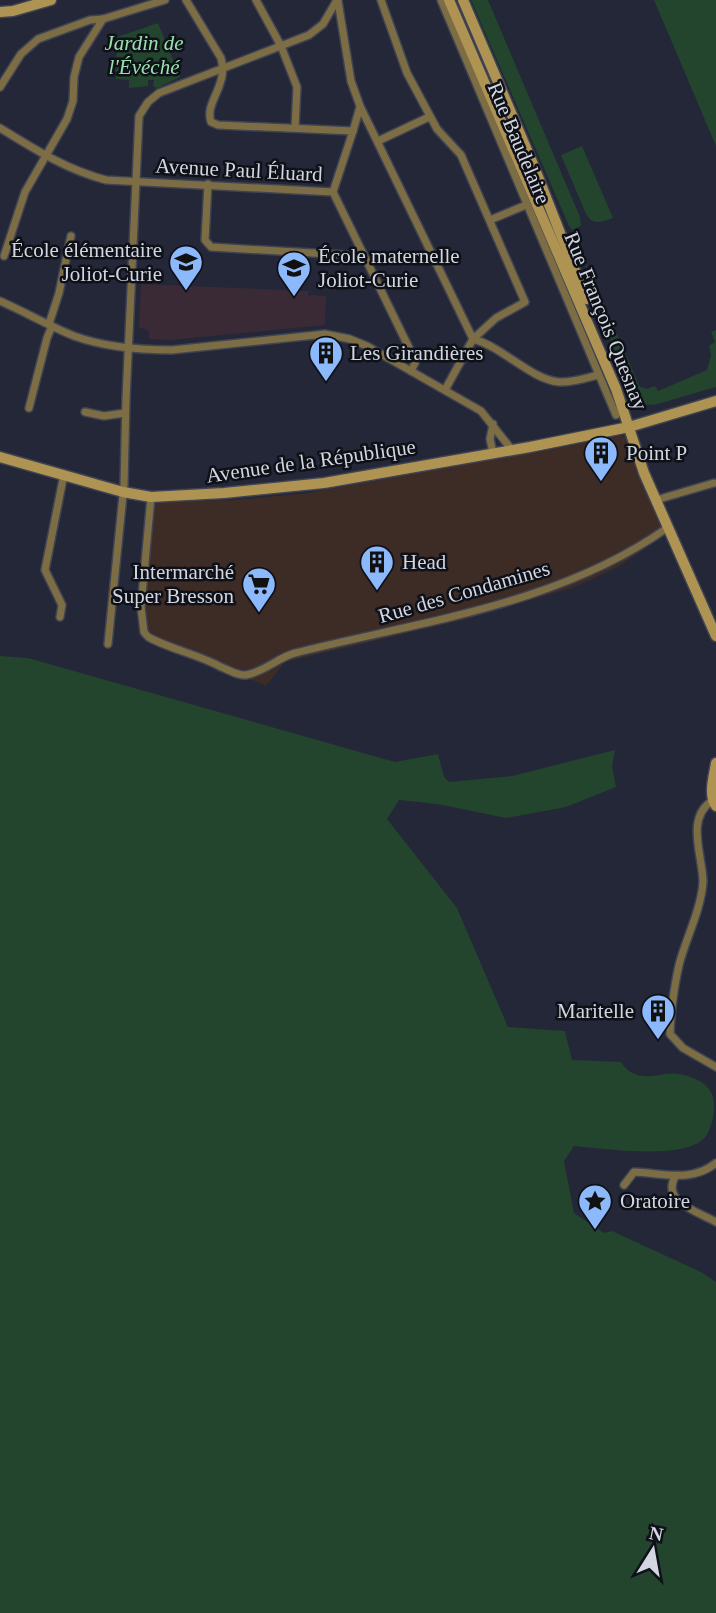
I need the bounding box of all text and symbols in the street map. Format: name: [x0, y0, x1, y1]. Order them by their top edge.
park label: Jardin de l'Évéché: [104, 31, 184, 79]
street label: Rue Baudelaire: [483, 78, 555, 208]
street label: Avenue Paul Éluard: [155, 154, 324, 186]
street label: Rue François Quesnay: [559, 228, 653, 414]
place label: École élémentaire Joliot-Curie: [11, 238, 162, 286]
school or university icon: École élémentaire Joliot-Curie: [167, 243, 205, 292]
place label: École maternelle Joliot-Curie: [318, 244, 460, 292]
school or university icon: École maternelle Joliot-Curie: [275, 249, 313, 298]
building icon: Les Girandières: [307, 334, 345, 383]
place label: Les Girandières: [350, 341, 484, 365]
street label: Avenue de la République: [205, 434, 417, 488]
building icon: Point P: [582, 434, 620, 483]
place label: Point P: [626, 441, 687, 465]
building icon: Head: [358, 543, 396, 592]
place label: Head: [402, 550, 447, 574]
street label: Rue des Condamines: [375, 556, 553, 628]
place label: Intermarché Super Bresson: [112, 560, 234, 608]
supermarket icon: Intermarché Super Bresson: [240, 565, 278, 614]
building icon: Maritelle: [639, 992, 677, 1041]
place label: Maritelle: [557, 999, 634, 1023]
place icon: Oratoire: [576, 1182, 614, 1231]
place label: Oratoire: [620, 1189, 690, 1213]
north arrow: [618, 1515, 688, 1585]
text: N: [647, 1522, 665, 1545]

